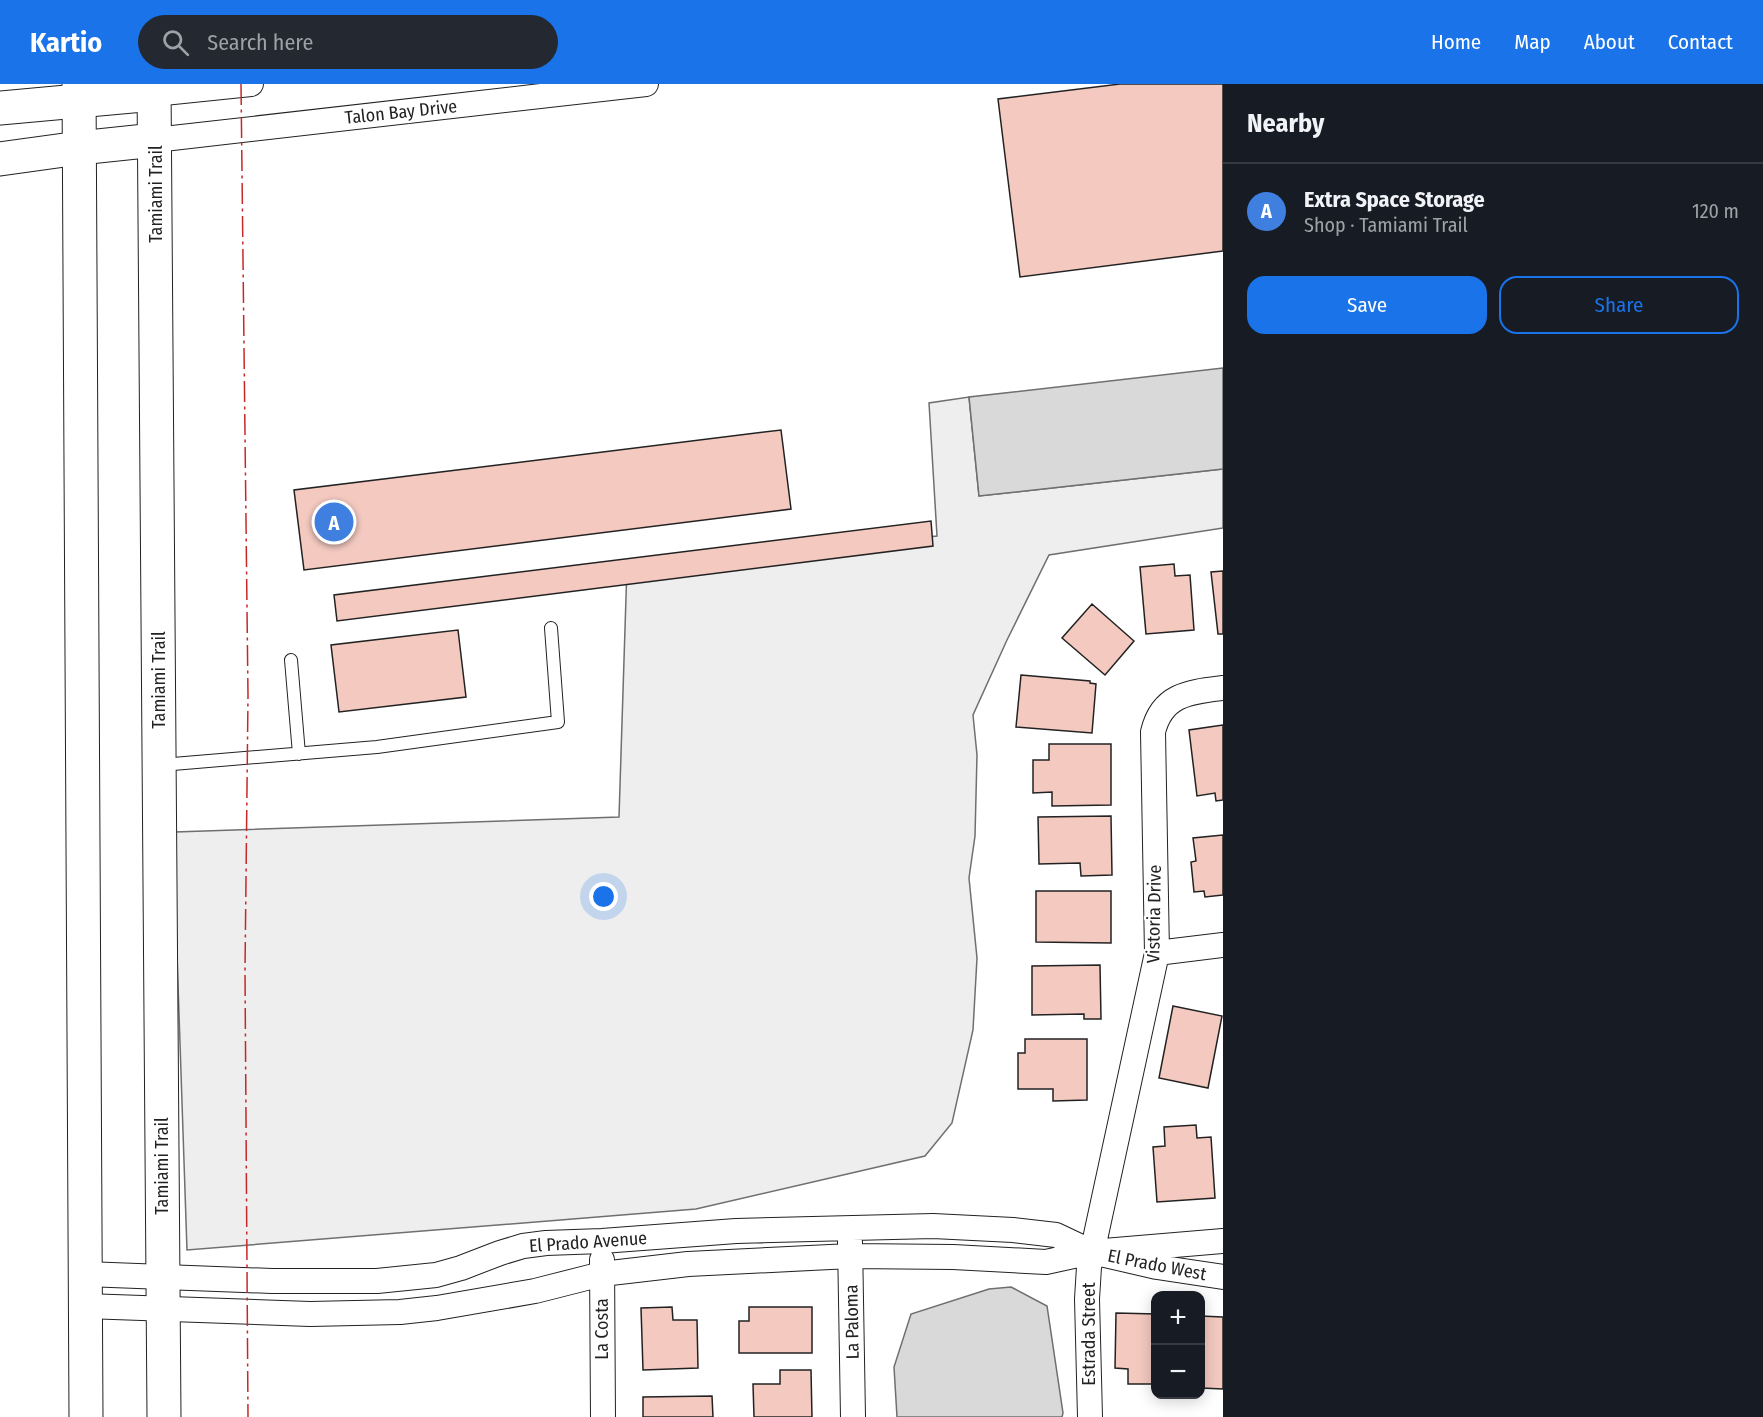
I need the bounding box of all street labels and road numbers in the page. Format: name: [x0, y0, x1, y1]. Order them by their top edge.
street label: Talon Bay Drive: [344, 95, 458, 129]
street label: Tamiami Trail: [145, 145, 167, 243]
street label: Tamiami Trail: [148, 631, 170, 729]
street label: Vistoria Drive: [1142, 864, 1166, 963]
street label: Tamiami Trail: [151, 1117, 173, 1215]
street label: El Prado Avenue: [528, 1227, 648, 1257]
street label: El Prado West: [1106, 1245, 1208, 1285]
street label: Estrada Street: [1078, 1282, 1100, 1386]
street label: La Paloma: [840, 1284, 864, 1360]
street label: La Costa: [591, 1298, 613, 1360]

